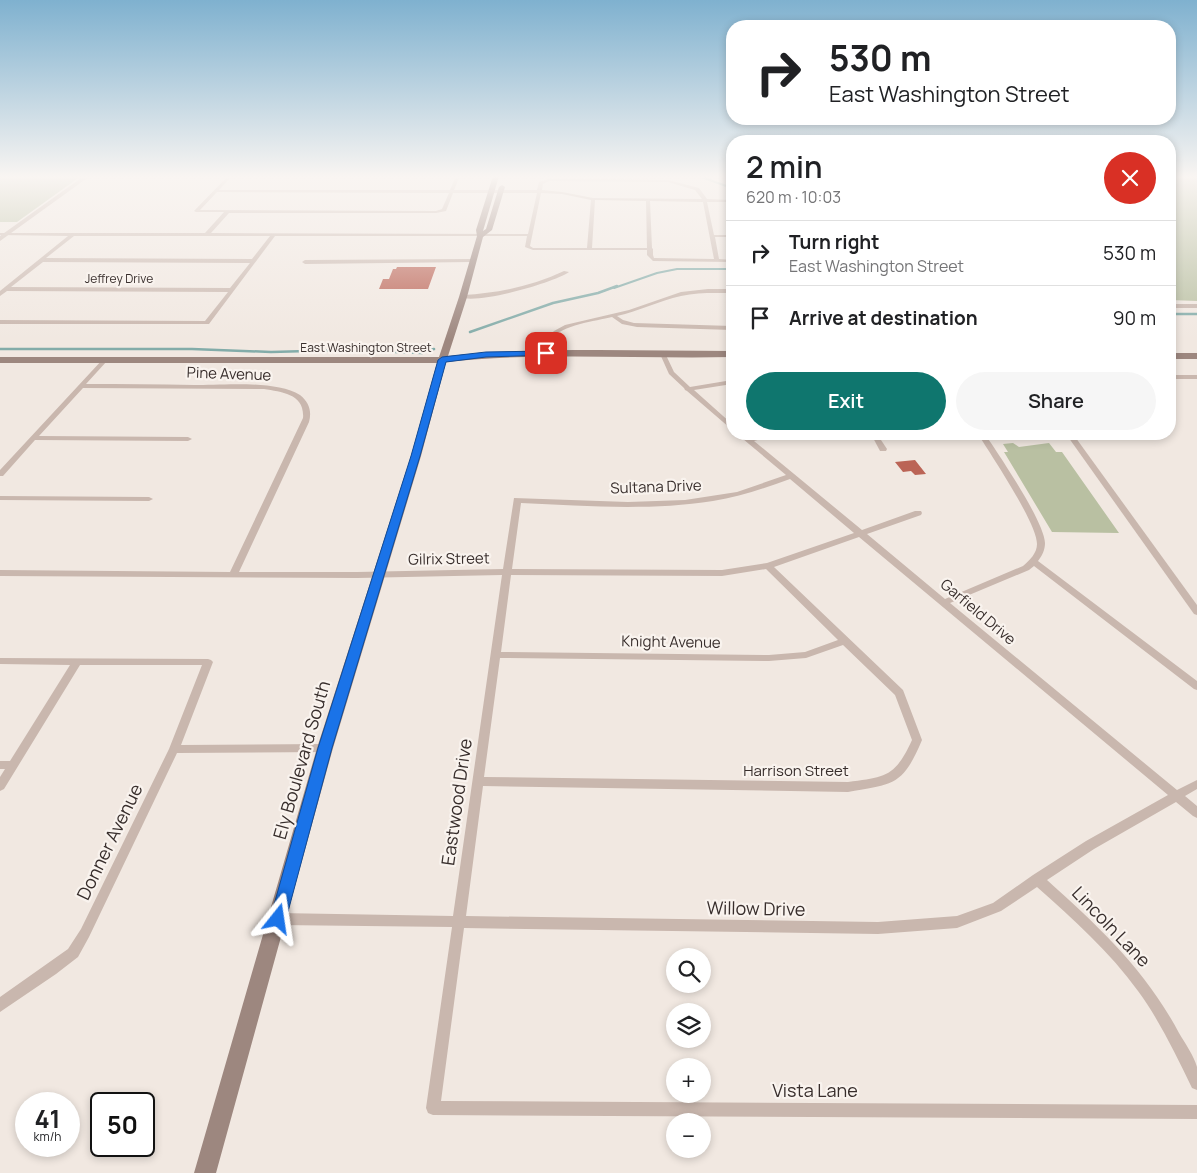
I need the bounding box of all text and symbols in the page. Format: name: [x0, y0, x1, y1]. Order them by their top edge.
text: 530 m: [829, 34, 931, 82]
icon: right: [746, 40, 811, 105]
text: East Washington Street: [829, 79, 1070, 109]
text: 2 min: [746, 146, 822, 187]
button: close: [1104, 152, 1156, 204]
text: 620 m · 10:03: [746, 186, 841, 208]
text: Turn right: [789, 229, 879, 255]
icon: right: [746, 239, 774, 267]
text: 530 m: [1103, 240, 1156, 266]
text: East Washington Street: [789, 255, 964, 277]
street label: Jeffrey Drive: [85, 270, 153, 287]
icon: arrive: [746, 304, 774, 332]
text: Arrive at destination: [789, 305, 978, 331]
text: 90 m: [1113, 305, 1156, 331]
pin: [525, 332, 567, 374]
street label: East Washington Street: [300, 339, 432, 356]
icon: arrive: [532, 339, 560, 367]
street label: Pine Avenue: [186, 362, 272, 385]
button: Exit: [746, 372, 946, 430]
button: Share: [956, 372, 1156, 430]
street label: Sultana Drive: [610, 474, 702, 499]
street label: Gilrix Street: [408, 547, 490, 570]
street label: Garfield Drive: [936, 574, 1021, 650]
street label: Knight Avenue: [621, 630, 721, 653]
street label: Ely Boulevard South: [267, 678, 335, 842]
street label: Eastwood Drive: [435, 737, 477, 867]
street label: Harrison Street: [743, 760, 849, 781]
street label: Donner Avenue: [71, 780, 148, 904]
street label: Lincoln Lane: [1067, 881, 1156, 972]
position arrow: [251, 892, 303, 944]
street label: Willow Drive: [706, 895, 806, 921]
map controls: [666, 948, 711, 1158]
button: search: [666, 948, 711, 993]
button: layers: [666, 1003, 711, 1048]
button: +: [666, 1058, 711, 1103]
street label: Vista Lane: [772, 1078, 858, 1102]
speed limit sign: 50: [90, 1092, 155, 1157]
text: 41: [34, 1101, 61, 1136]
button: −: [666, 1113, 711, 1158]
text: km/h: [34, 1128, 61, 1145]

